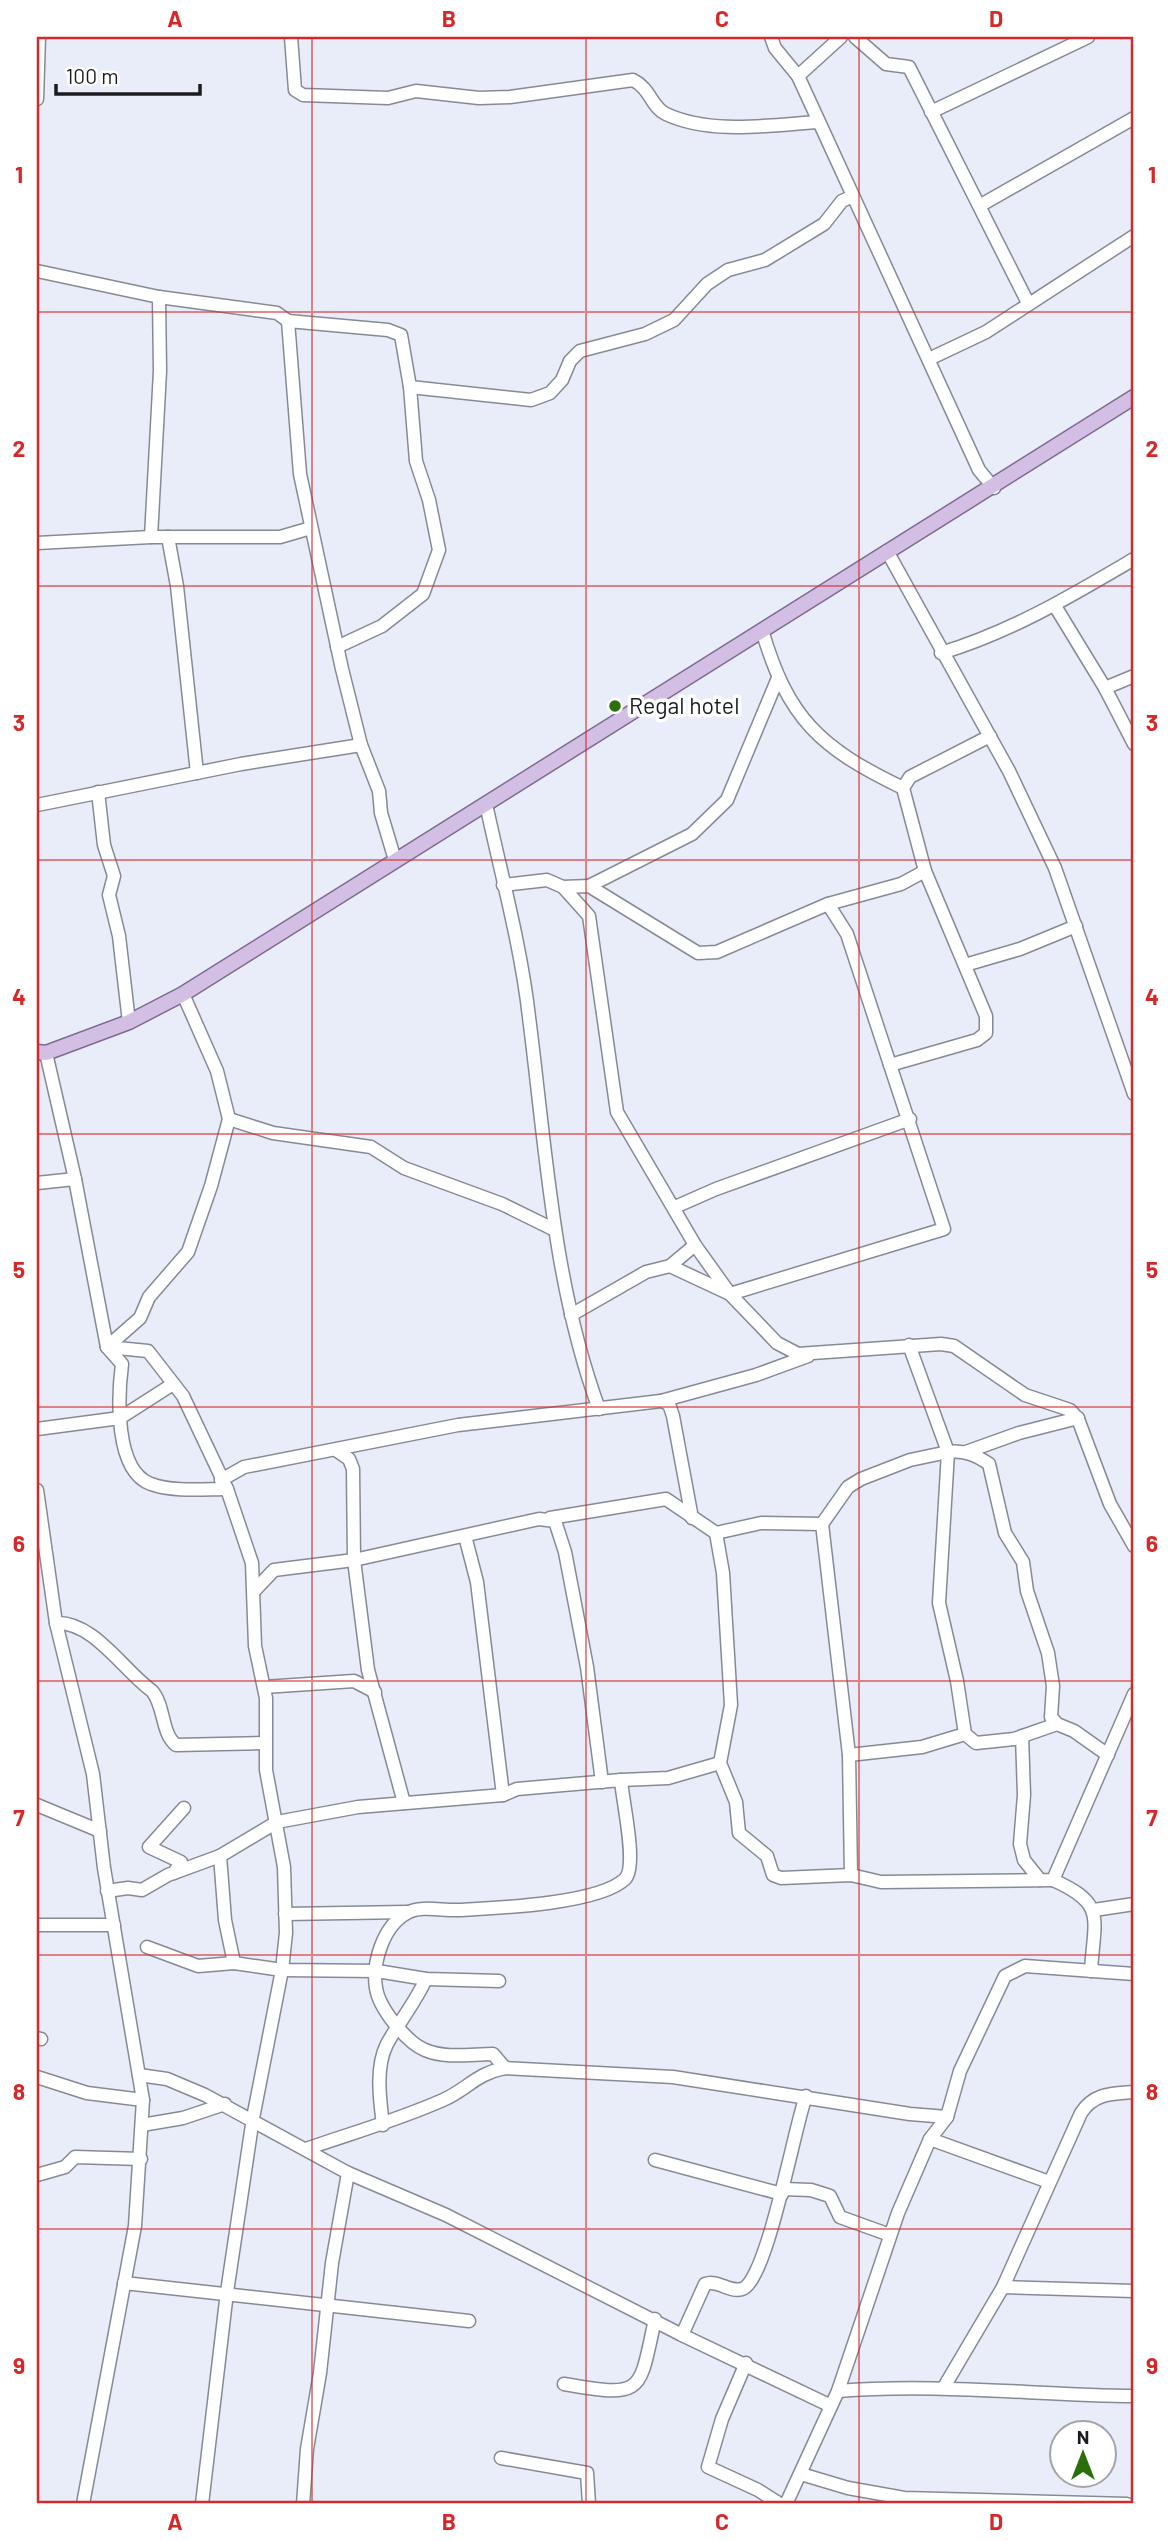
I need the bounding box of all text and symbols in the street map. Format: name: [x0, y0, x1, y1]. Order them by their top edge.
text: A: [167, 4, 183, 32]
text: B: [442, 4, 456, 32]
text: C: [715, 4, 729, 32]
text: D: [989, 4, 1003, 32]
scale bar: [56, 52, 200, 96]
text: 100 m: [66, 63, 119, 88]
text: 1: [15, 160, 23, 188]
text: 1: [1148, 160, 1156, 188]
text: 2: [13, 434, 25, 462]
text: 2: [1146, 434, 1158, 462]
place label: Regal hotel: [629, 691, 739, 719]
marker: Regal hotel: [607, 698, 623, 714]
text: 3: [13, 708, 25, 736]
text: 3: [1146, 708, 1158, 736]
text: 4: [12, 982, 26, 1010]
text: 4: [1145, 982, 1159, 1010]
text: 5: [13, 1255, 25, 1283]
text: 5: [1146, 1255, 1158, 1283]
text: 6: [13, 1529, 25, 1557]
text: 6: [1146, 1529, 1158, 1557]
text: 7: [13, 1803, 25, 1831]
text: 7: [1146, 1803, 1158, 1831]
text: 8: [13, 2077, 25, 2105]
text: 8: [1146, 2077, 1158, 2105]
text: 9: [13, 2351, 25, 2379]
text: 9: [1146, 2351, 1158, 2379]
north arrow: [1048, 2418, 1118, 2488]
text: N: [1077, 2425, 1089, 2448]
text: A: [167, 2507, 183, 2535]
text: B: [442, 2507, 456, 2535]
text: C: [715, 2507, 729, 2535]
text: D: [989, 2507, 1003, 2535]

